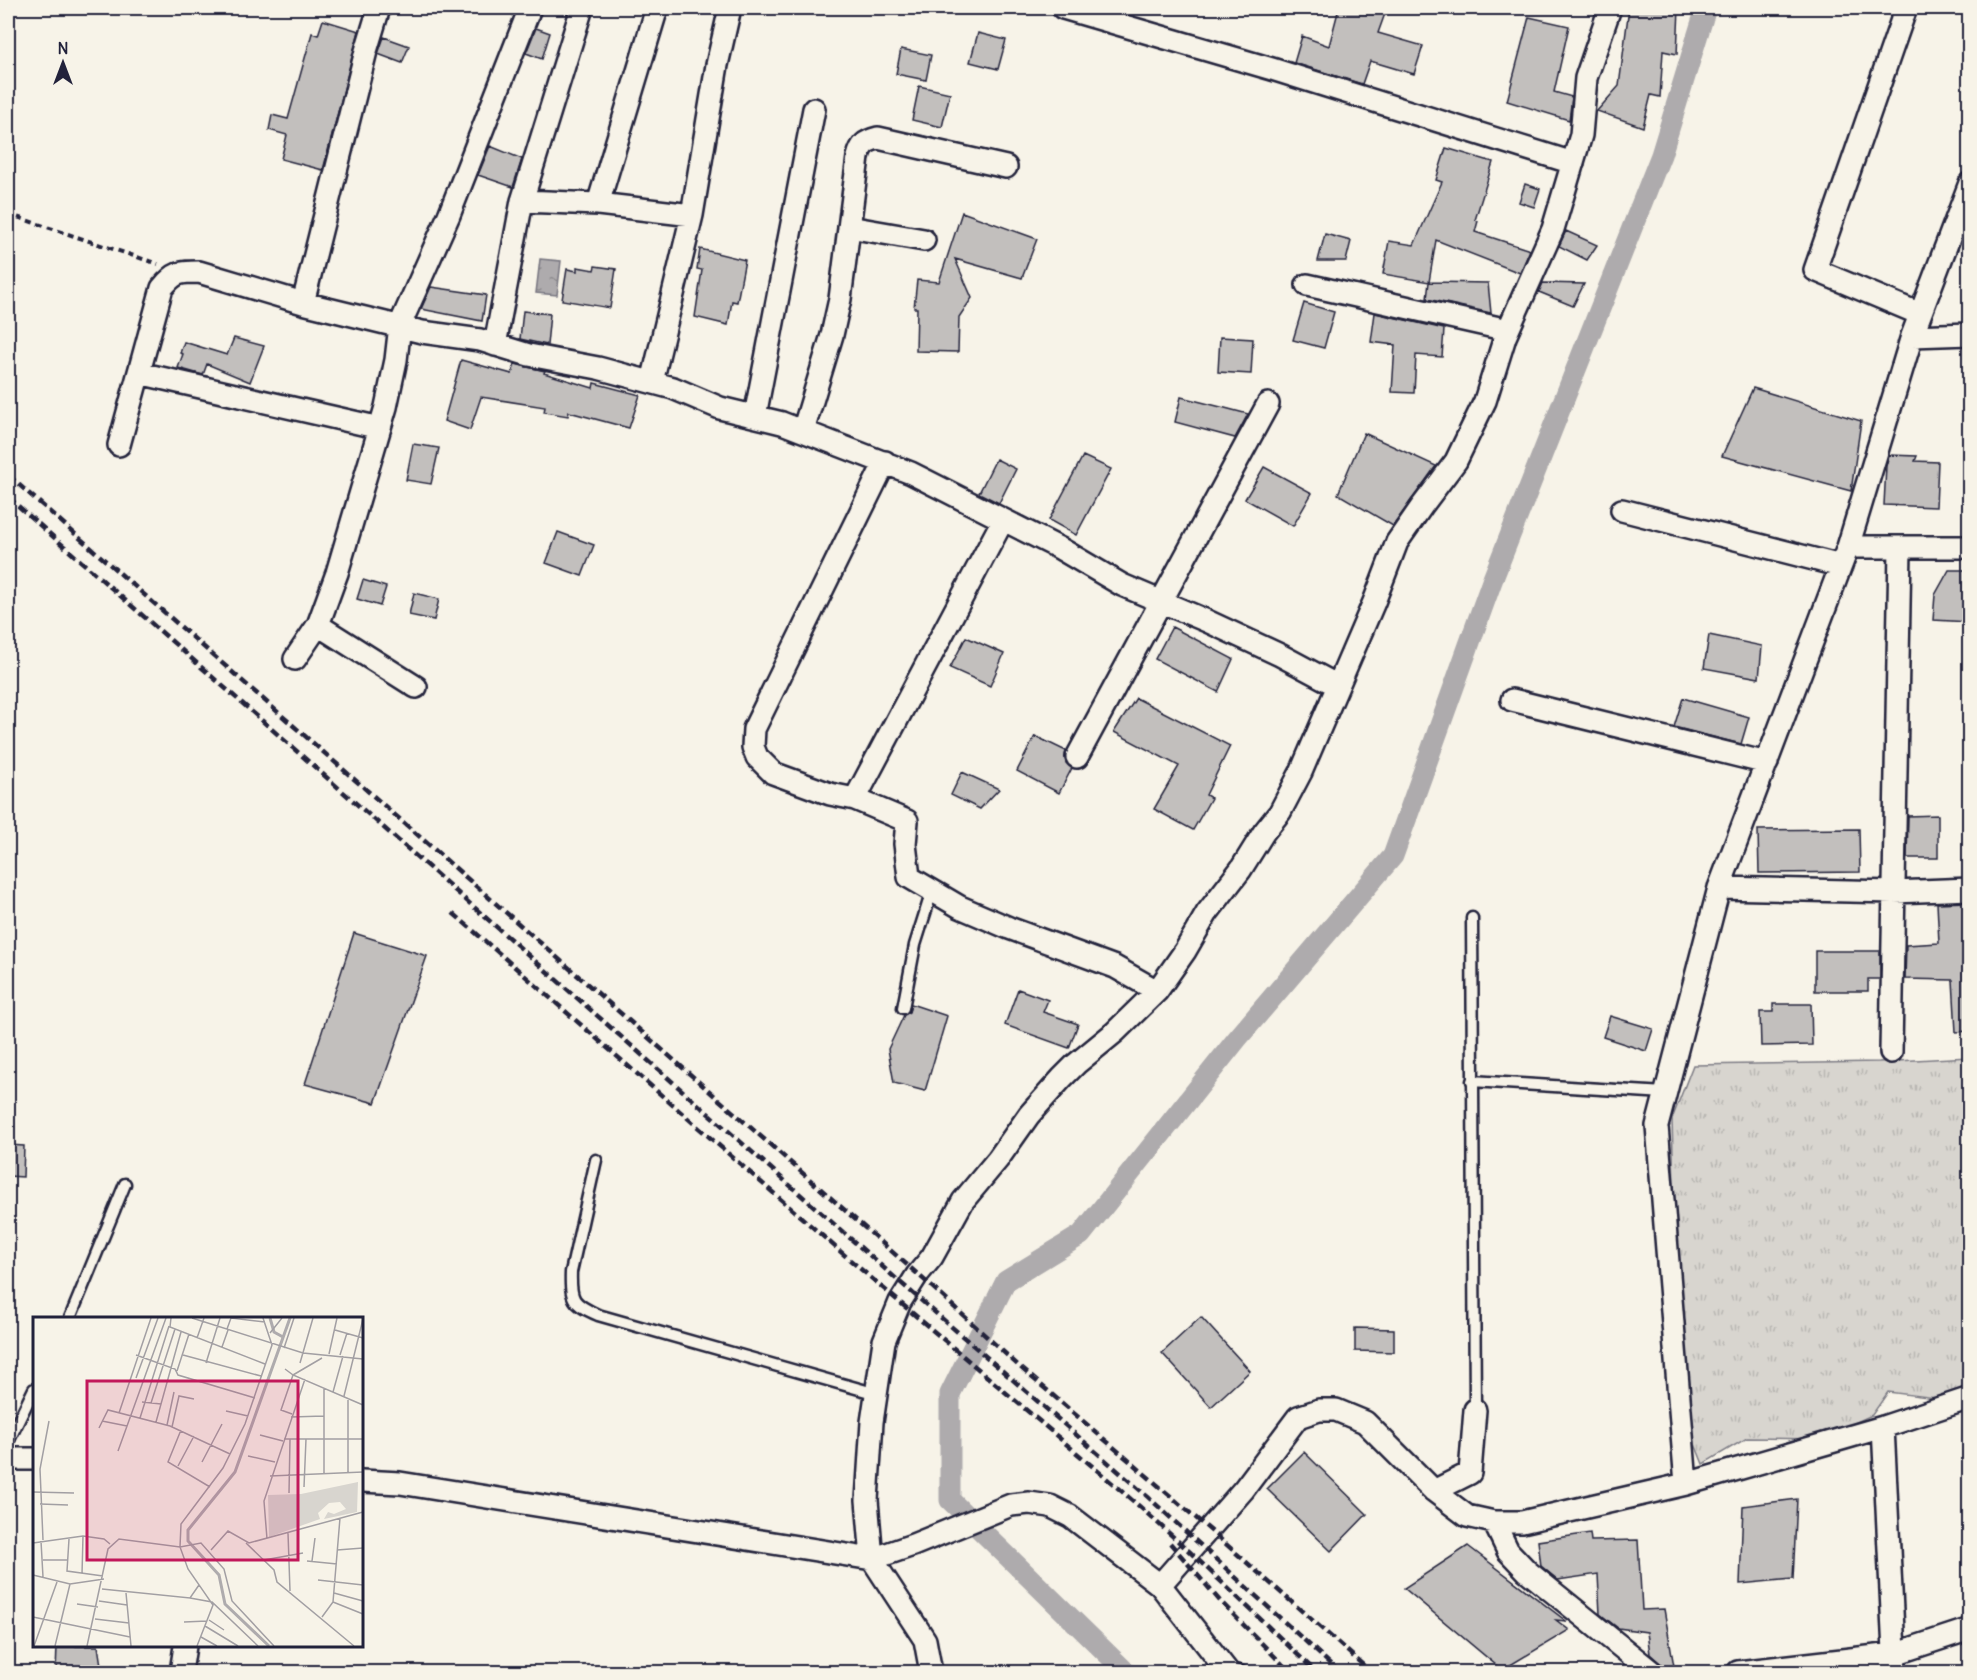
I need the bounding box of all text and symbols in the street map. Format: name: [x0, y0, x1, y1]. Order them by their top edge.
north arrow: [33, 33, 93, 93]
text: N: [57, 38, 69, 58]
inset map: [33, 1317, 363, 1647]

